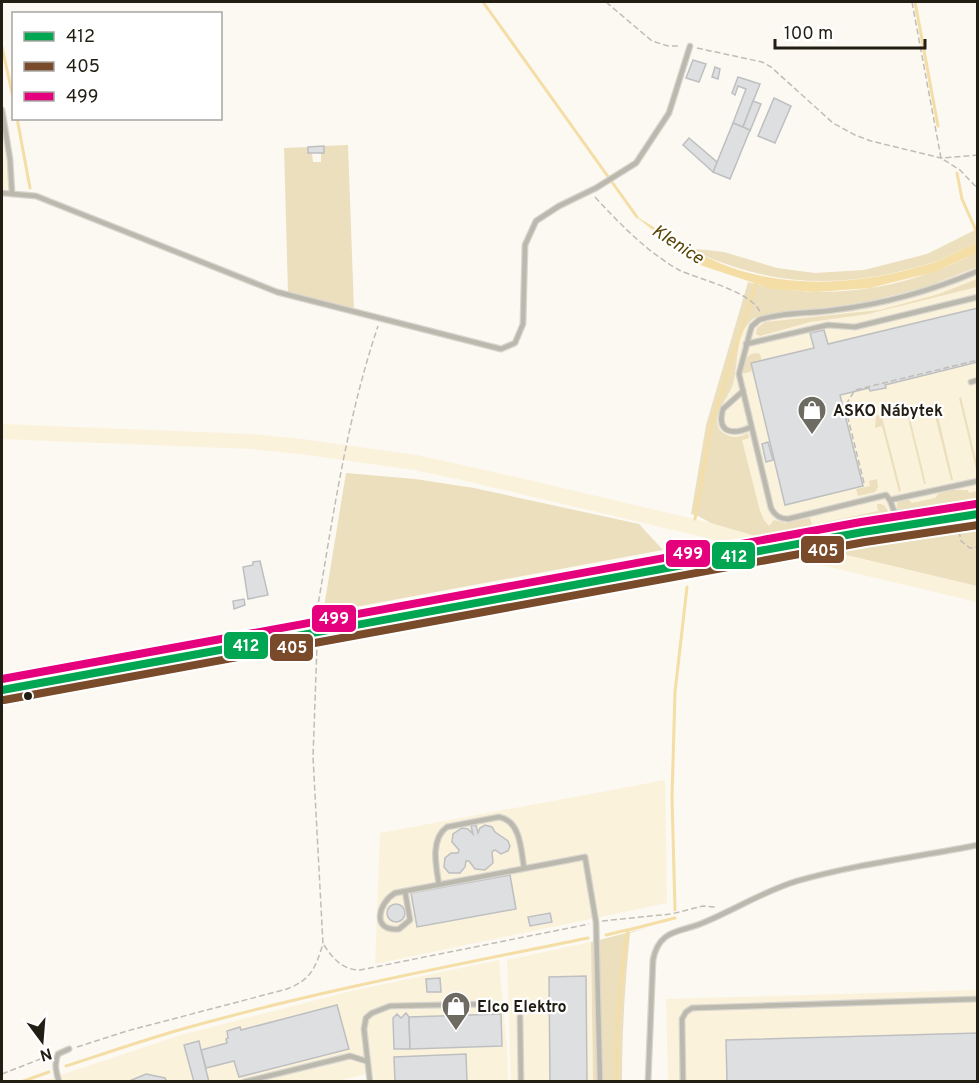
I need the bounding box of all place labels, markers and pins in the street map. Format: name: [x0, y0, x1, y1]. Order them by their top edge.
shop icon: ASKO Nábytek: [796, 394, 828, 436]
place label: ASKO Nábytek: [833, 402, 943, 422]
unlabelled marker: [22, 690, 34, 702]
shop icon: Elco Elektro: [440, 990, 472, 1032]
place label: Elco Elektro: [477, 998, 567, 1018]

